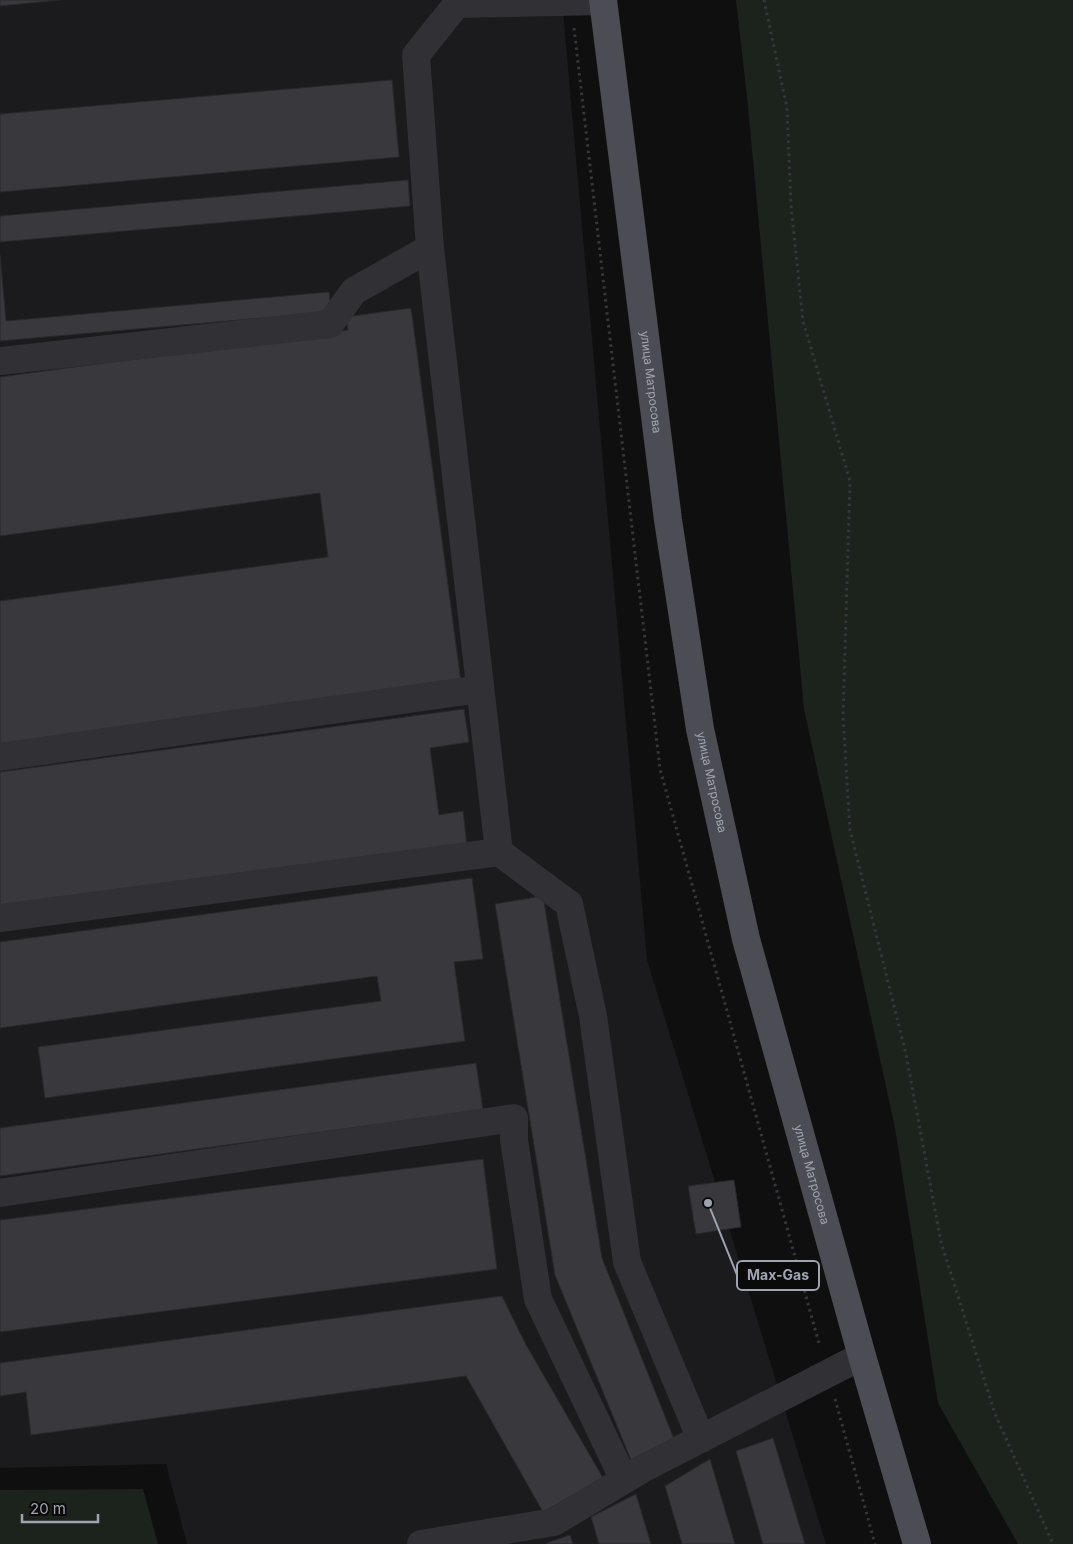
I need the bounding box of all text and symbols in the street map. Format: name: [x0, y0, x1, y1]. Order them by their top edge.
street label: улица Матросова: [637, 330, 665, 434]
street label: улица Матросова: [694, 730, 731, 834]
street label: улица Матросова: [791, 1123, 833, 1226]
callout: Max-Gas: [737, 1261, 819, 1290]
text: Max-Gas: [747, 1266, 809, 1283]
scale bar: [22, 1492, 99, 1524]
text: 20 m: [30, 1499, 66, 1518]

